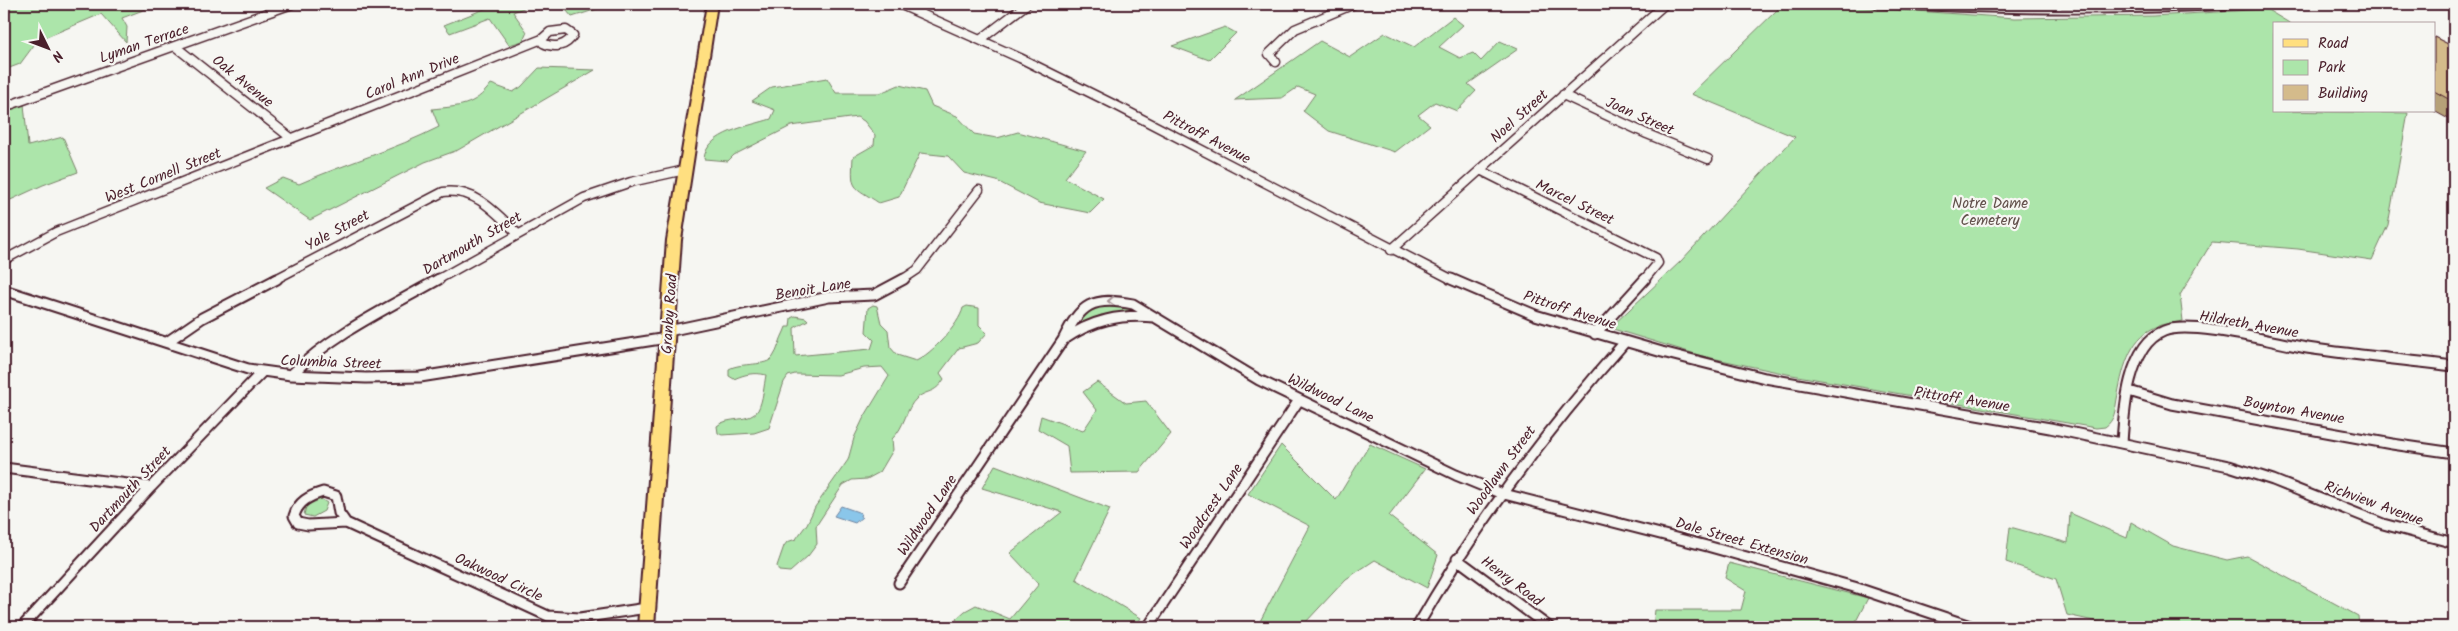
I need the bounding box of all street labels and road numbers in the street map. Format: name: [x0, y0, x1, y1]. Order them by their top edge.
street label: Lyman Terrace: [96, 17, 193, 70]
street label: Carol Ann Drive: [362, 47, 463, 107]
street label: Oak Avenue: [206, 49, 279, 114]
street label: Noel Street: [1485, 84, 1554, 150]
street label: Joan Street: [1601, 91, 1678, 143]
street label: Pittroff Avenue: [1158, 105, 1255, 171]
street label: West Cornell Street: [102, 142, 225, 210]
street label: Marcel Street: [1531, 173, 1618, 232]
street label: Yale Street: [301, 204, 374, 258]
street label: Dartmouth Street: [418, 206, 527, 282]
street label: Benoit Lane: [774, 272, 853, 308]
street label: Granby Road: [655, 273, 685, 355]
street label: Pittroff Avenue: [1520, 285, 1620, 337]
street label: Hildreth Avenue: [2197, 304, 2301, 346]
street label: Columbia Street: [280, 349, 382, 377]
street label: Wildwood Lane: [1283, 368, 1378, 430]
street label: Pittroff Avenue: [1912, 381, 2012, 419]
street label: Boynton Avenue: [2241, 390, 2346, 432]
street label: Woodlawn Street: [1461, 421, 1543, 520]
street label: Dartmouth Street: [84, 441, 178, 539]
street label: Woodcrest Lane: [1174, 458, 1250, 554]
street label: Wildwood Lane: [892, 470, 964, 561]
street label: Richview Avenue: [2321, 475, 2427, 533]
street label: Dale Street Extension: [1672, 511, 1811, 572]
street label: Oakwood Circle: [450, 547, 547, 609]
street label: Henry Road: [1475, 550, 1548, 614]

